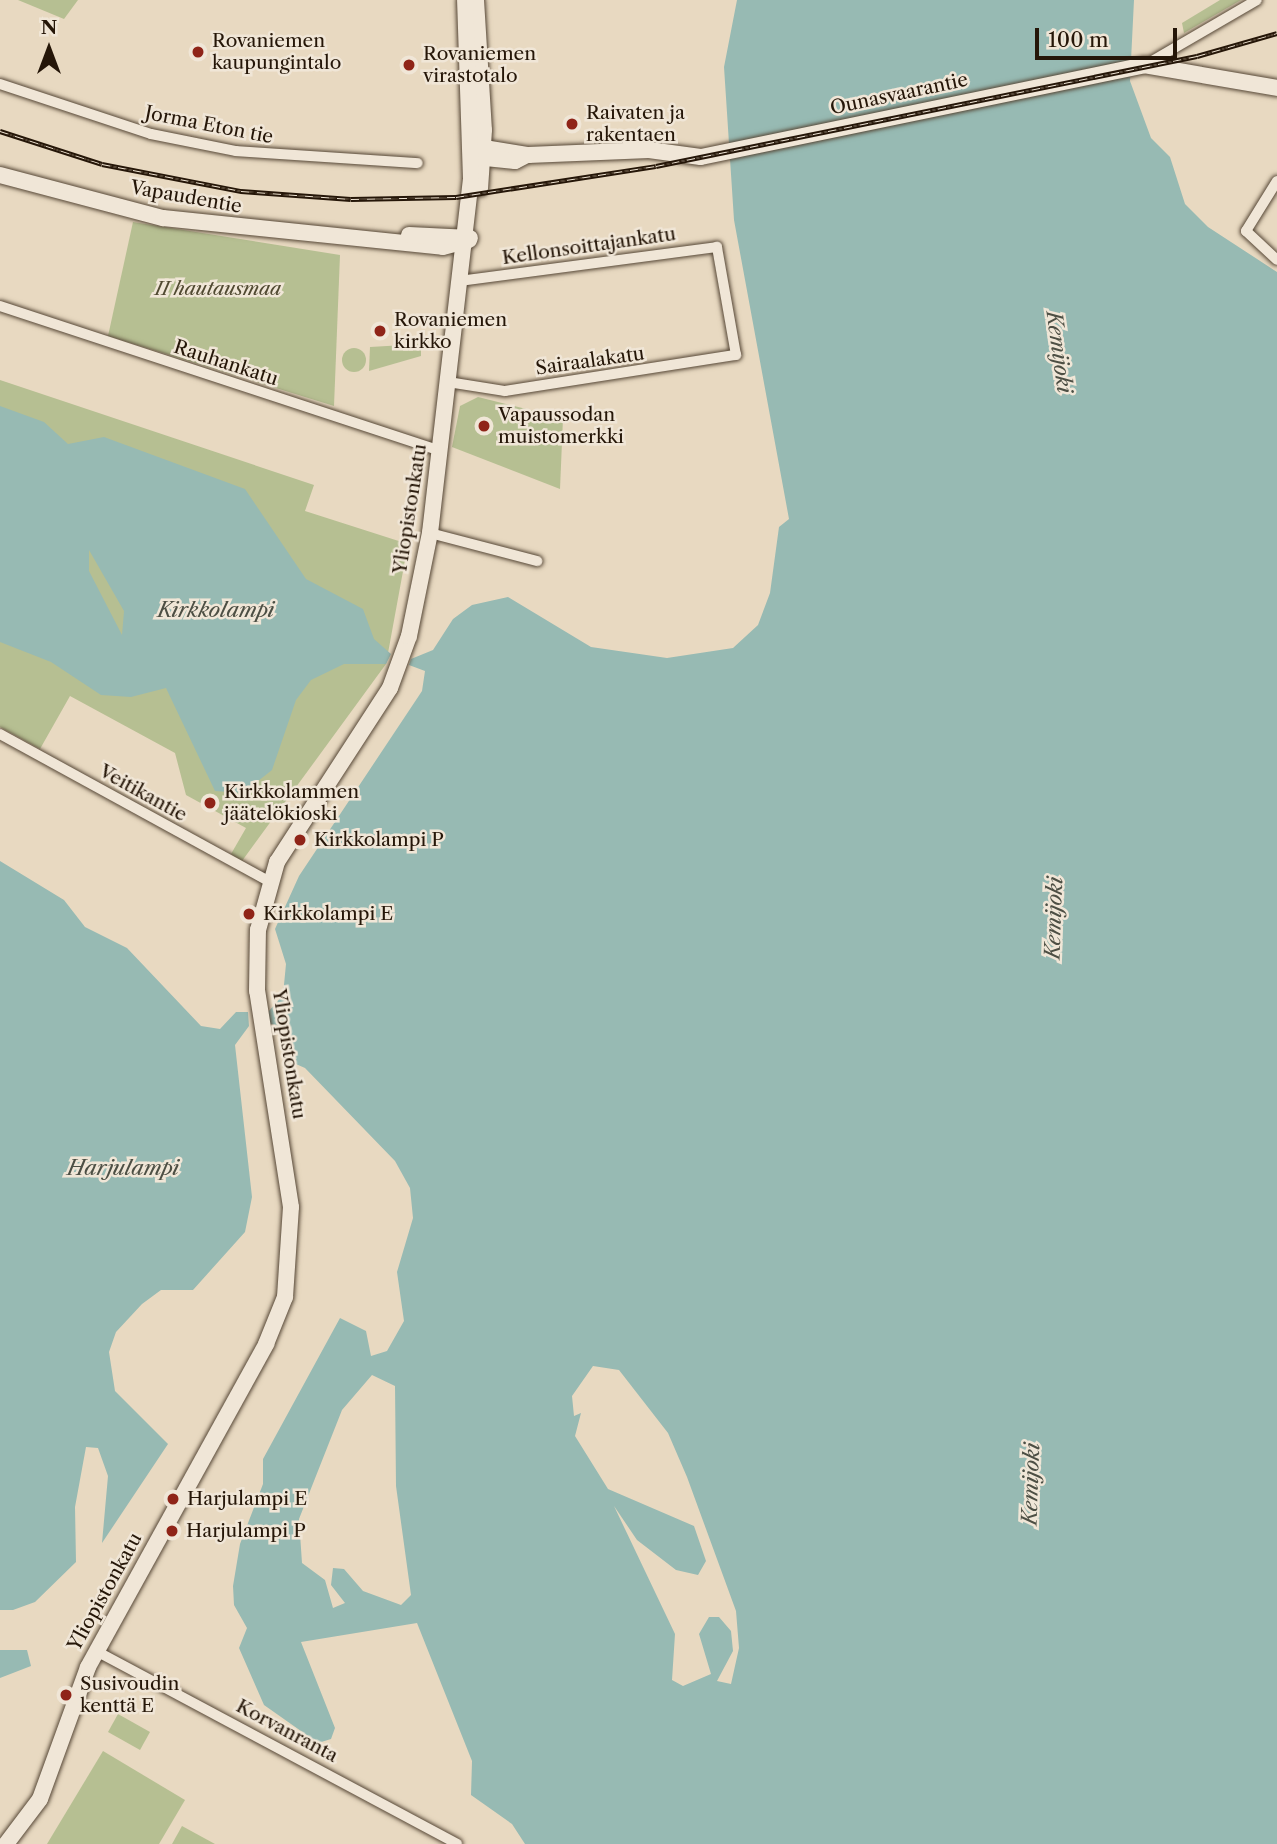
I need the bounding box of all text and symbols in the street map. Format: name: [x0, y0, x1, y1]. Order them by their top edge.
north arrow: [14, 14, 84, 84]
scale bar: [1039, 14, 1181, 58]
text: N: [41, 16, 57, 39]
text: 100 m: [1048, 27, 1109, 52]
place label: Rovaniemen kaupungintalo: [212, 30, 341, 74]
place label: Rovaniemen virastotalo: [423, 43, 536, 87]
marker: Rovaniemen kaupungintalo: [190, 44, 206, 60]
marker: Rovaniemen virastotalo: [401, 57, 417, 73]
street label: Ounasvaarantie: [828, 68, 970, 120]
street label: Jorma Eton tie: [143, 101, 275, 149]
place label: Raivaten ja rakentaen: [586, 102, 685, 146]
marker: Raivaten ja rakentaen: [564, 116, 580, 132]
street label: Vapaudentie: [129, 176, 243, 218]
street label: Kellonsoittajankatu: [501, 223, 677, 269]
park label: II hautausmaa: [155, 278, 281, 300]
place label: Rovaniemen kirkko: [394, 309, 507, 353]
water label: Kemijoki: [1041, 309, 1077, 395]
marker: Rovaniemen kirkko: [372, 323, 388, 339]
street label: Rauhankatu: [171, 335, 281, 391]
street label: Sairaalakatu: [534, 342, 646, 380]
place label: Vapaussodan muistomerkki: [498, 404, 624, 448]
marker: Vapaussodan muistomerkki: [476, 418, 492, 434]
street label: Yliopistonkatu: [388, 442, 432, 576]
water label: Kirkkolampi: [158, 597, 274, 623]
street label: Veitikantie: [95, 760, 191, 826]
place label: Kirkkolammen jäätelökioski: [224, 781, 359, 825]
marker: Kirkkolammen jäätelökioski: [202, 795, 218, 811]
place label: Kirkkolampi P: [314, 829, 444, 851]
marker: Kirkkolampi P: [292, 832, 308, 848]
water label: Kemijoki: [1040, 876, 1068, 960]
place label: Kirkkolampi E: [263, 903, 393, 925]
marker: Kirkkolampi E: [241, 906, 257, 922]
street label: Yliopistonkatu: [267, 987, 311, 1121]
water label: Harjulampi: [67, 1155, 179, 1181]
water label: Kemijoki: [1017, 1442, 1045, 1526]
place label: Harjulampi E: [187, 1488, 307, 1510]
marker: Harjulampi E: [165, 1491, 181, 1507]
place label: Harjulampi P: [186, 1520, 306, 1542]
marker: Harjulampi P: [164, 1523, 180, 1539]
street label: Yliopistonkatu: [63, 1529, 147, 1655]
place label: Susivoudin kenttä E: [80, 1673, 179, 1717]
marker: Susivoudin kenttä E: [58, 1687, 74, 1703]
street label: Korvanranta: [232, 1695, 342, 1767]

